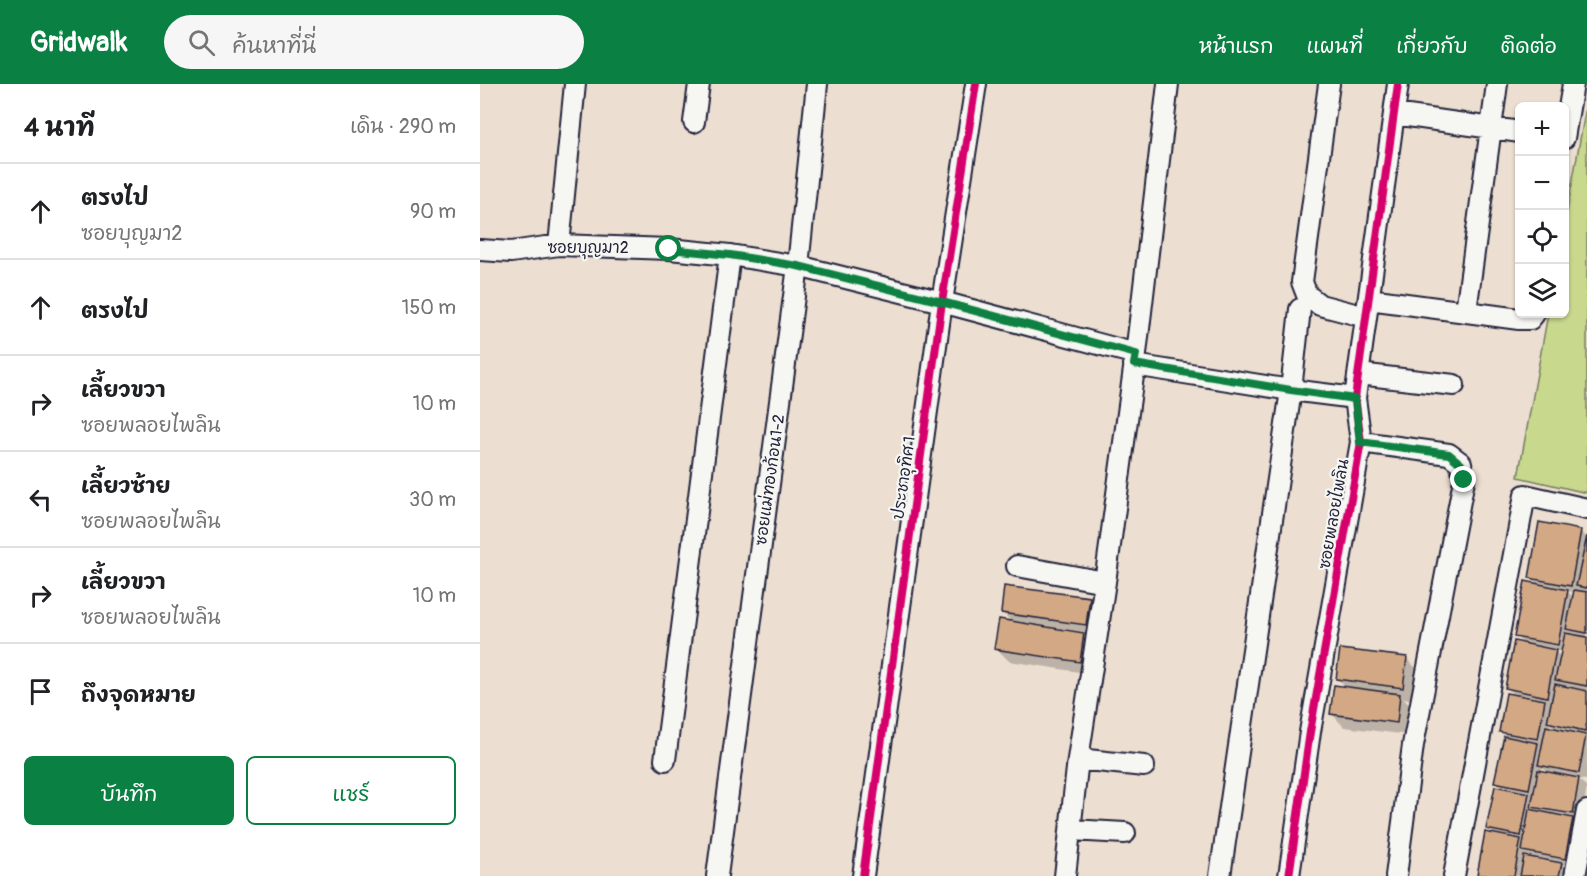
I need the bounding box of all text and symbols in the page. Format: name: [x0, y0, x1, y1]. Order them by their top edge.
search box: [164, 15, 584, 69]
text: Gridwalk: [30, 25, 128, 60]
icon: search: [185, 26, 218, 59]
text: ค้นหาที่นี่: [233, 32, 316, 60]
text: หน้าแรก: [1199, 33, 1274, 60]
text: แผนที่: [1307, 33, 1363, 60]
text: เกี่ยวกับ: [1396, 33, 1468, 60]
text: ติดต่อ: [1501, 33, 1557, 60]
map controls: [1515, 102, 1569, 318]
button: +: [1515, 102, 1569, 156]
text: 4 นาที: [24, 112, 95, 144]
text: เดิน · 290 m: [350, 114, 456, 139]
button: −: [1515, 156, 1569, 210]
text: ตรงไป: [81, 184, 149, 212]
icon: ahead: [24, 195, 57, 228]
text: 90 m: [410, 199, 456, 224]
button: locate: [1515, 210, 1569, 264]
text: ซอยบุญมา2: [81, 221, 183, 246]
route start: [655, 235, 681, 261]
street label: ซอยบุญมา2: [547, 238, 629, 260]
button: layers: [1515, 264, 1569, 318]
icon: ahead: [24, 291, 57, 324]
text: 150 m: [402, 295, 456, 320]
text: ตรงไป: [81, 297, 149, 325]
text: เลี้ยวขวา: [81, 376, 165, 404]
icon: right: [24, 387, 57, 420]
text: 10 m: [412, 391, 456, 416]
text: ซอยพลอยไพลิน: [81, 413, 220, 438]
street label: ซอยแม่ทองก้อน1-2: [749, 413, 789, 547]
street label: ประชาอุทิศ 1: [887, 435, 922, 521]
street label: ซอยพลอยไพลิน: [1312, 457, 1354, 571]
route end: [1450, 466, 1476, 492]
text: เลี้ยวซ้าย: [81, 472, 171, 500]
icon: left: [24, 483, 57, 516]
text: 30 m: [409, 487, 456, 512]
text: ซอยพลอยไพลิน: [81, 509, 220, 534]
text: เลี้ยวขวา: [81, 568, 165, 596]
icon: right: [24, 579, 57, 612]
text: 10 m: [412, 583, 456, 608]
text: ซอยพลอยไพลิน: [81, 605, 220, 630]
icon: arrive: [24, 675, 57, 708]
text: ถึงจุดหมาย: [81, 681, 196, 709]
button: บันทึก: [24, 756, 234, 825]
button: แชร์: [246, 756, 456, 825]

